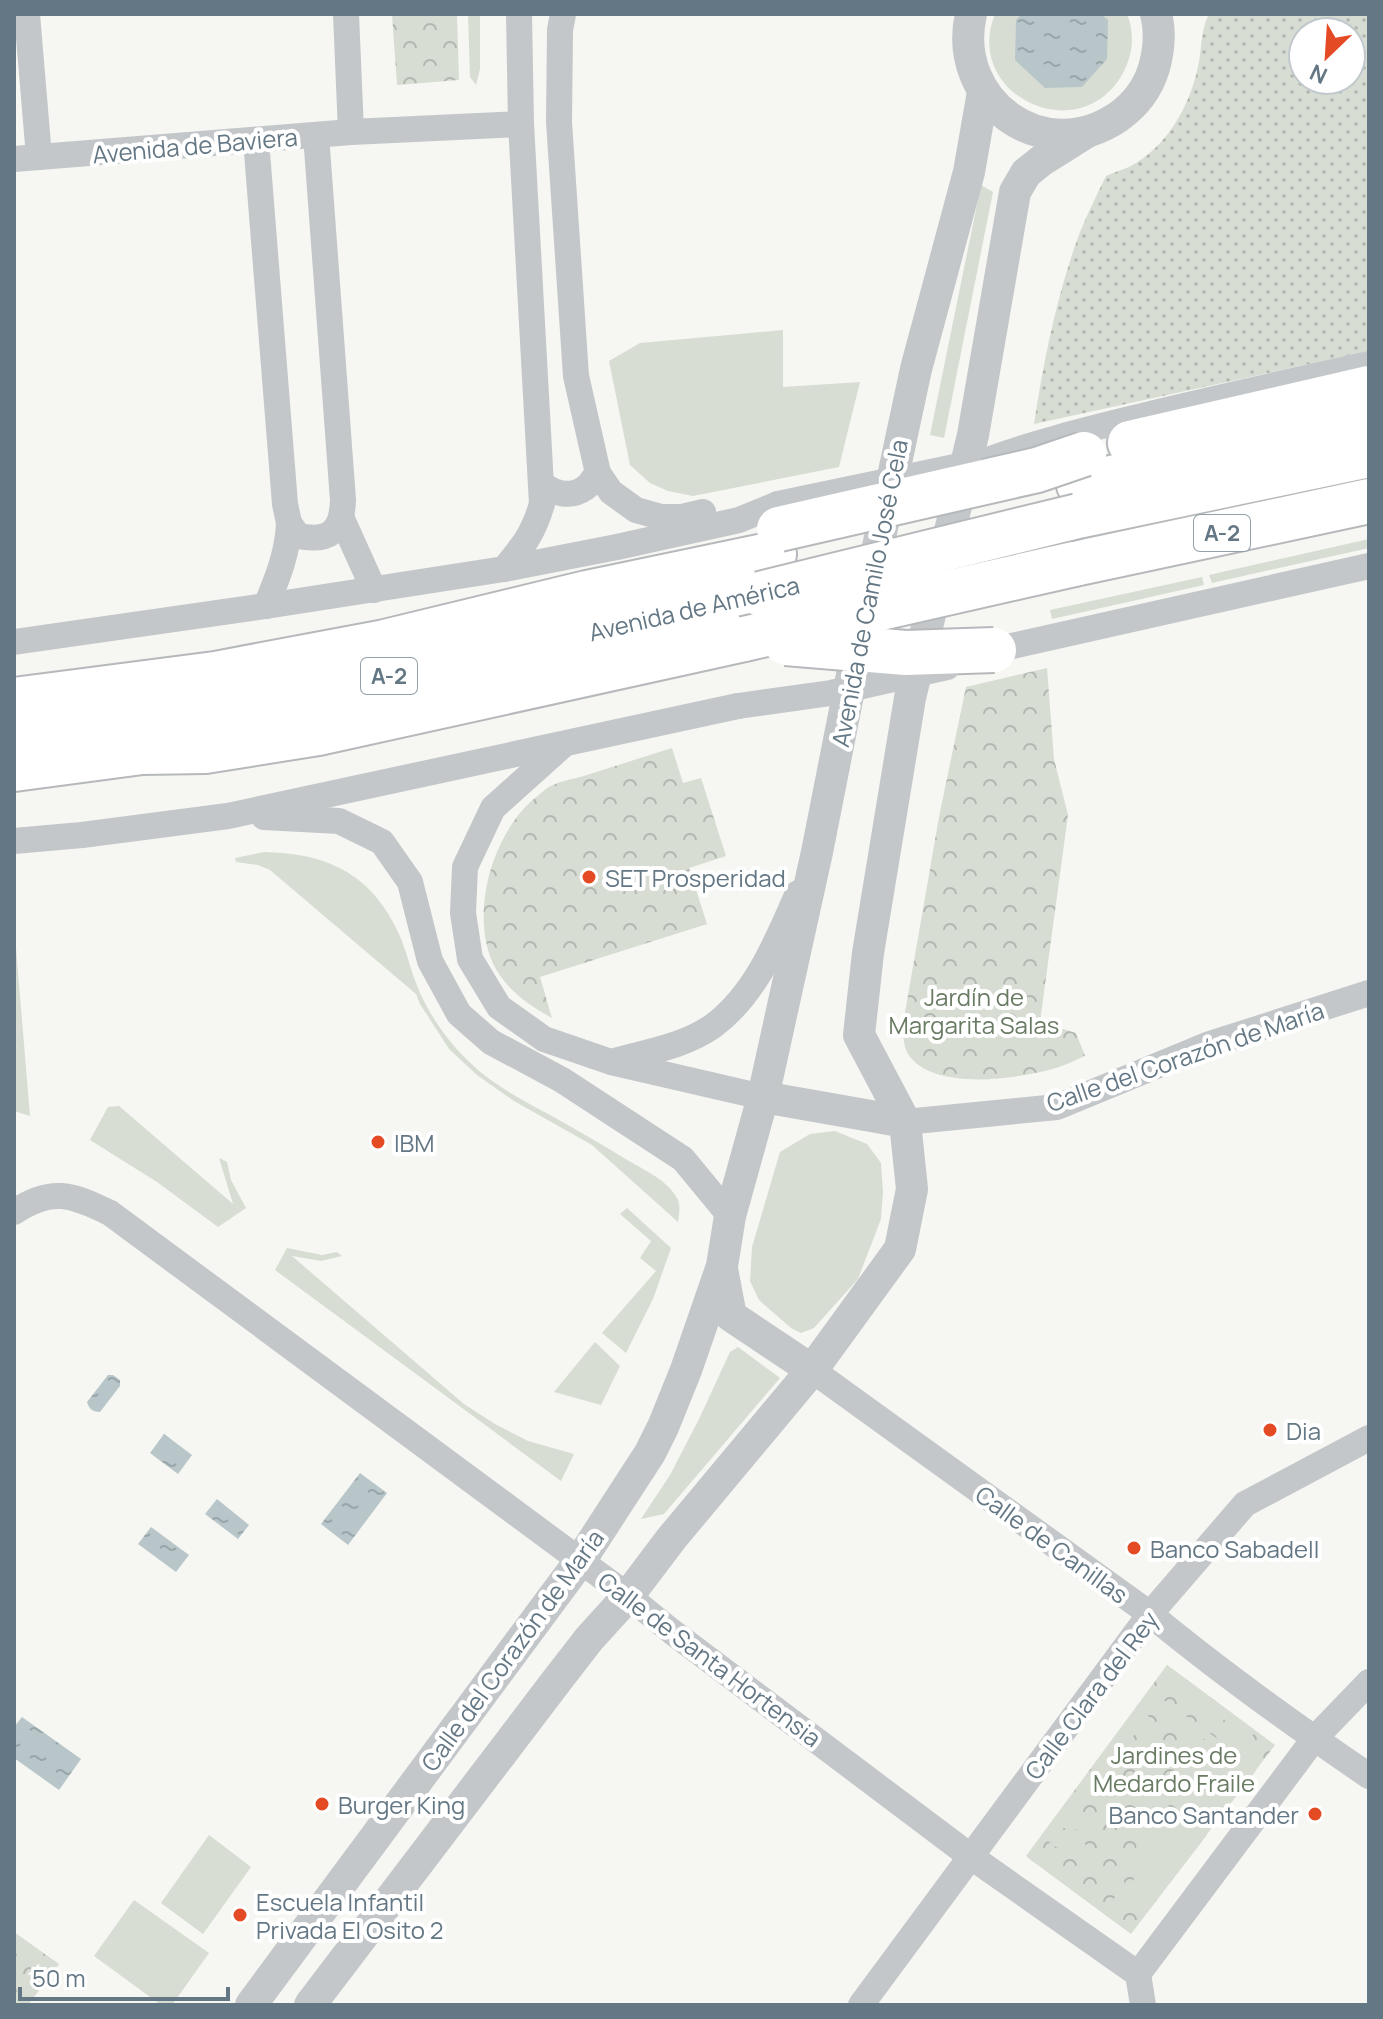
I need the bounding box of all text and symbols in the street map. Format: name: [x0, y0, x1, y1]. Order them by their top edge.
north arrow: [1287, 16, 1367, 96]
text: N: [1305, 57, 1332, 91]
street label: Avenida de Baviera: [91, 120, 299, 170]
street label: Avenida de Camilo José Cela: [823, 436, 915, 750]
road number: A-2: [1194, 515, 1250, 551]
street label: Avenida de América: [585, 568, 803, 648]
road number: A-2: [361, 658, 417, 694]
place label: SET Prosperidad: [605, 861, 786, 894]
marker: SET Prosperidad: [580, 868, 598, 886]
park label: Jardín de Margarita Salas: [889, 980, 1059, 1041]
street label: Calle del Corazón de María: [1042, 993, 1328, 1119]
place label: IBM: [394, 1126, 435, 1159]
marker: IBM: [369, 1133, 387, 1151]
place label: Dia: [1286, 1414, 1321, 1447]
marker: Dia: [1261, 1421, 1279, 1439]
street label: Calle de Canillas: [969, 1477, 1135, 1611]
street label: Calle del Corazón de María: [413, 1523, 611, 1777]
place label: Banco Sabadell: [1150, 1532, 1319, 1565]
marker: Banco Sabadell: [1125, 1539, 1143, 1557]
street label: Calle de Santa Hortensia: [592, 1564, 828, 1754]
street label: Calle Clara del Rey: [1017, 1604, 1166, 1786]
park label: Jardines de Medardo Fraile: [1093, 1738, 1255, 1799]
place label: Burger King: [338, 1788, 465, 1821]
marker: Burger King: [313, 1795, 331, 1813]
place label: Banco Santander: [1108, 1798, 1299, 1831]
marker: Banco Santander: [1306, 1805, 1324, 1823]
place label: Escuela Infantil Privada El Osito 2: [256, 1885, 443, 1946]
marker: Escuela Infantil Privada El Osito 2: [231, 1906, 249, 1924]
scale bar: [20, 1951, 228, 2001]
text: 50 m: [32, 1961, 86, 1994]

